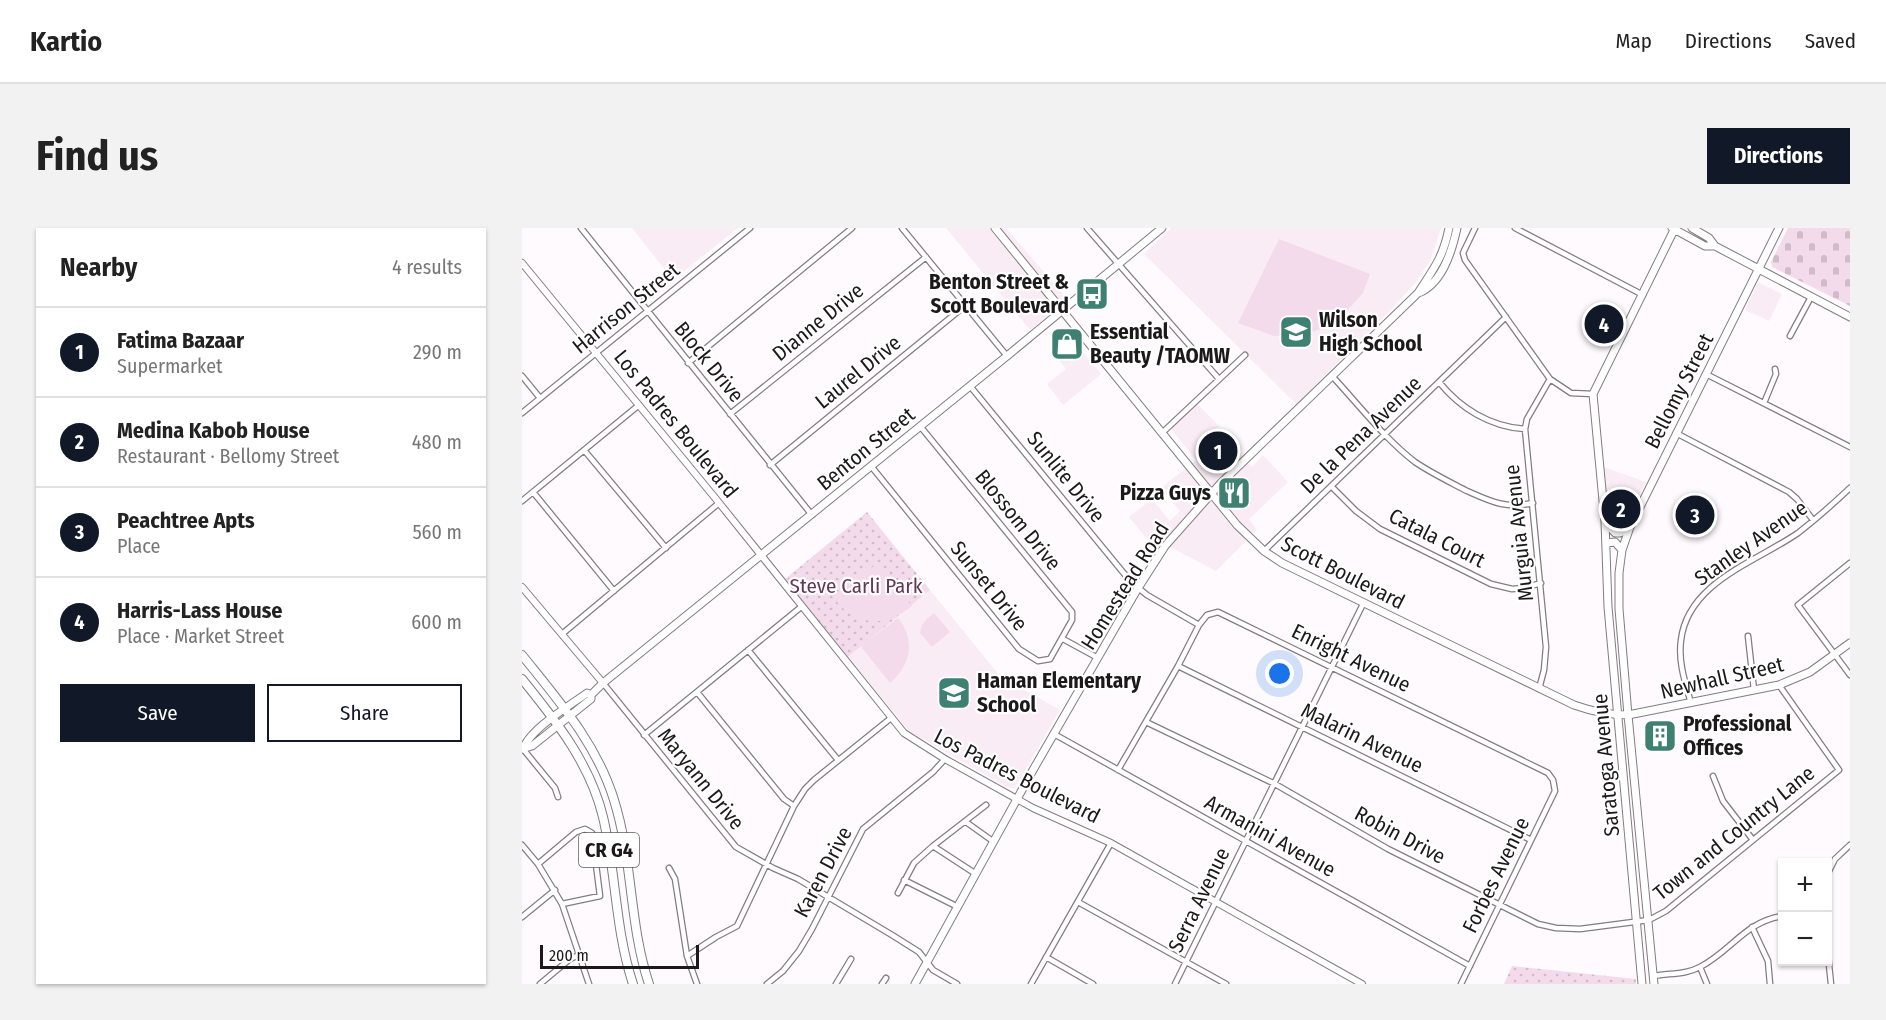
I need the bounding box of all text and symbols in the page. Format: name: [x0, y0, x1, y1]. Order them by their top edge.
text: Kartio: [30, 25, 102, 58]
text: Map: [1615, 28, 1652, 54]
text: Directions: [1685, 28, 1772, 54]
text: Saved: [1805, 28, 1856, 54]
button: Directions: [1707, 128, 1850, 184]
text: Find us: [36, 131, 158, 181]
text: Nearby: [60, 252, 137, 283]
text: 4 results: [392, 255, 462, 279]
street label: Harrison Street: [567, 257, 685, 359]
place label: Benton Street & Scott Boulevard: [929, 269, 1069, 319]
bus stop icon: Benton Street & Scott Boulevard: [1074, 276, 1110, 312]
street label: Dianne Drive: [767, 277, 869, 367]
pin: 4: [1584, 302, 1624, 346]
place label: Wilson High School: [1319, 307, 1422, 357]
school or university icon: Wilson High School: [1278, 314, 1314, 350]
street label: Block Drive: [669, 316, 749, 408]
place label: Essential Beauty /TAOMW: [1090, 319, 1231, 369]
shop icon: Essential Beauty /TAOMW: [1049, 326, 1085, 362]
text: Fatima Bazaar: [117, 327, 244, 354]
street label: Bellomy Street: [1639, 329, 1719, 453]
street label: Laurel Drive: [810, 330, 906, 414]
text: 1: [75, 340, 84, 364]
text: 290 m: [413, 340, 462, 364]
street label: Los Padres Boulevard: [608, 345, 744, 503]
text: Supermarket: [117, 354, 223, 378]
street label: De la Pena Avenue: [1295, 371, 1427, 499]
street label: Benton Street: [812, 402, 920, 496]
text: Medina Kabob House: [117, 417, 310, 444]
street label: Sunlite Drive: [1021, 426, 1111, 528]
pin: 1: [1198, 428, 1238, 474]
text: 2: [75, 430, 84, 454]
text: 480 m: [412, 430, 462, 454]
text: Restaurant · Bellomy Street: [117, 444, 339, 468]
street label: Murguia Avenue: [1499, 463, 1539, 603]
street label: Blossom Drive: [969, 464, 1067, 576]
restaurant icon: Pizza Guys: [1216, 475, 1252, 511]
place label: Pizza Guys: [1120, 480, 1211, 506]
pin: 2: [1602, 486, 1640, 532]
pin: 3: [1676, 492, 1714, 538]
street label: Stanley Avenue: [1690, 495, 1812, 591]
street label: Catala Court: [1384, 503, 1490, 573]
text: Peachtree Apts: [117, 507, 255, 534]
street label: Homestead Road: [1075, 517, 1175, 655]
text: 3: [75, 520, 84, 544]
text: 560 m: [412, 520, 462, 544]
street label: Scott Boulevard: [1277, 531, 1409, 615]
text: Place: [117, 534, 160, 558]
street label: Sunset Drive: [945, 536, 1033, 636]
park label: Steve Carli Park: [790, 573, 923, 599]
text: Harris-Lass House: [117, 597, 283, 624]
text: 4: [74, 610, 85, 634]
text: 600 m: [411, 610, 462, 634]
street label: Enright Avenue: [1287, 618, 1415, 698]
text: Place · Market Street: [117, 624, 284, 648]
street label: Newhall Street: [1658, 651, 1786, 705]
your location: [1265, 659, 1294, 688]
place label: Haman Elementary School: [977, 668, 1142, 718]
school or university icon: Haman Elementary School: [936, 675, 972, 711]
button: Save: [60, 684, 255, 742]
button: Share: [267, 684, 462, 742]
street label: Saratoga Avenue: [1587, 693, 1625, 837]
street label: Malarin Avenue: [1297, 697, 1427, 779]
place label: Professional Offices: [1683, 711, 1792, 761]
building icon: Professional Offices: [1642, 718, 1678, 754]
street label: Maryann Drive: [652, 723, 750, 835]
street label: Los Padres Boulevard: [930, 723, 1104, 829]
street label: Town and Country Lane: [1648, 760, 1820, 906]
street label: Armanini Avenue: [1200, 789, 1340, 883]
street label: Robin Drive: [1350, 800, 1450, 870]
street label: Forbes Avenue: [1457, 813, 1535, 937]
street label: Karen Drive: [788, 822, 858, 922]
road number: CR G4: [579, 833, 639, 867]
street label: Serra Avenue: [1163, 843, 1235, 957]
map controls: [1778, 858, 1832, 966]
button: +: [1778, 858, 1832, 912]
button: −: [1778, 912, 1832, 966]
scale bar: [540, 942, 699, 970]
text: 200 m: [549, 946, 589, 965]

